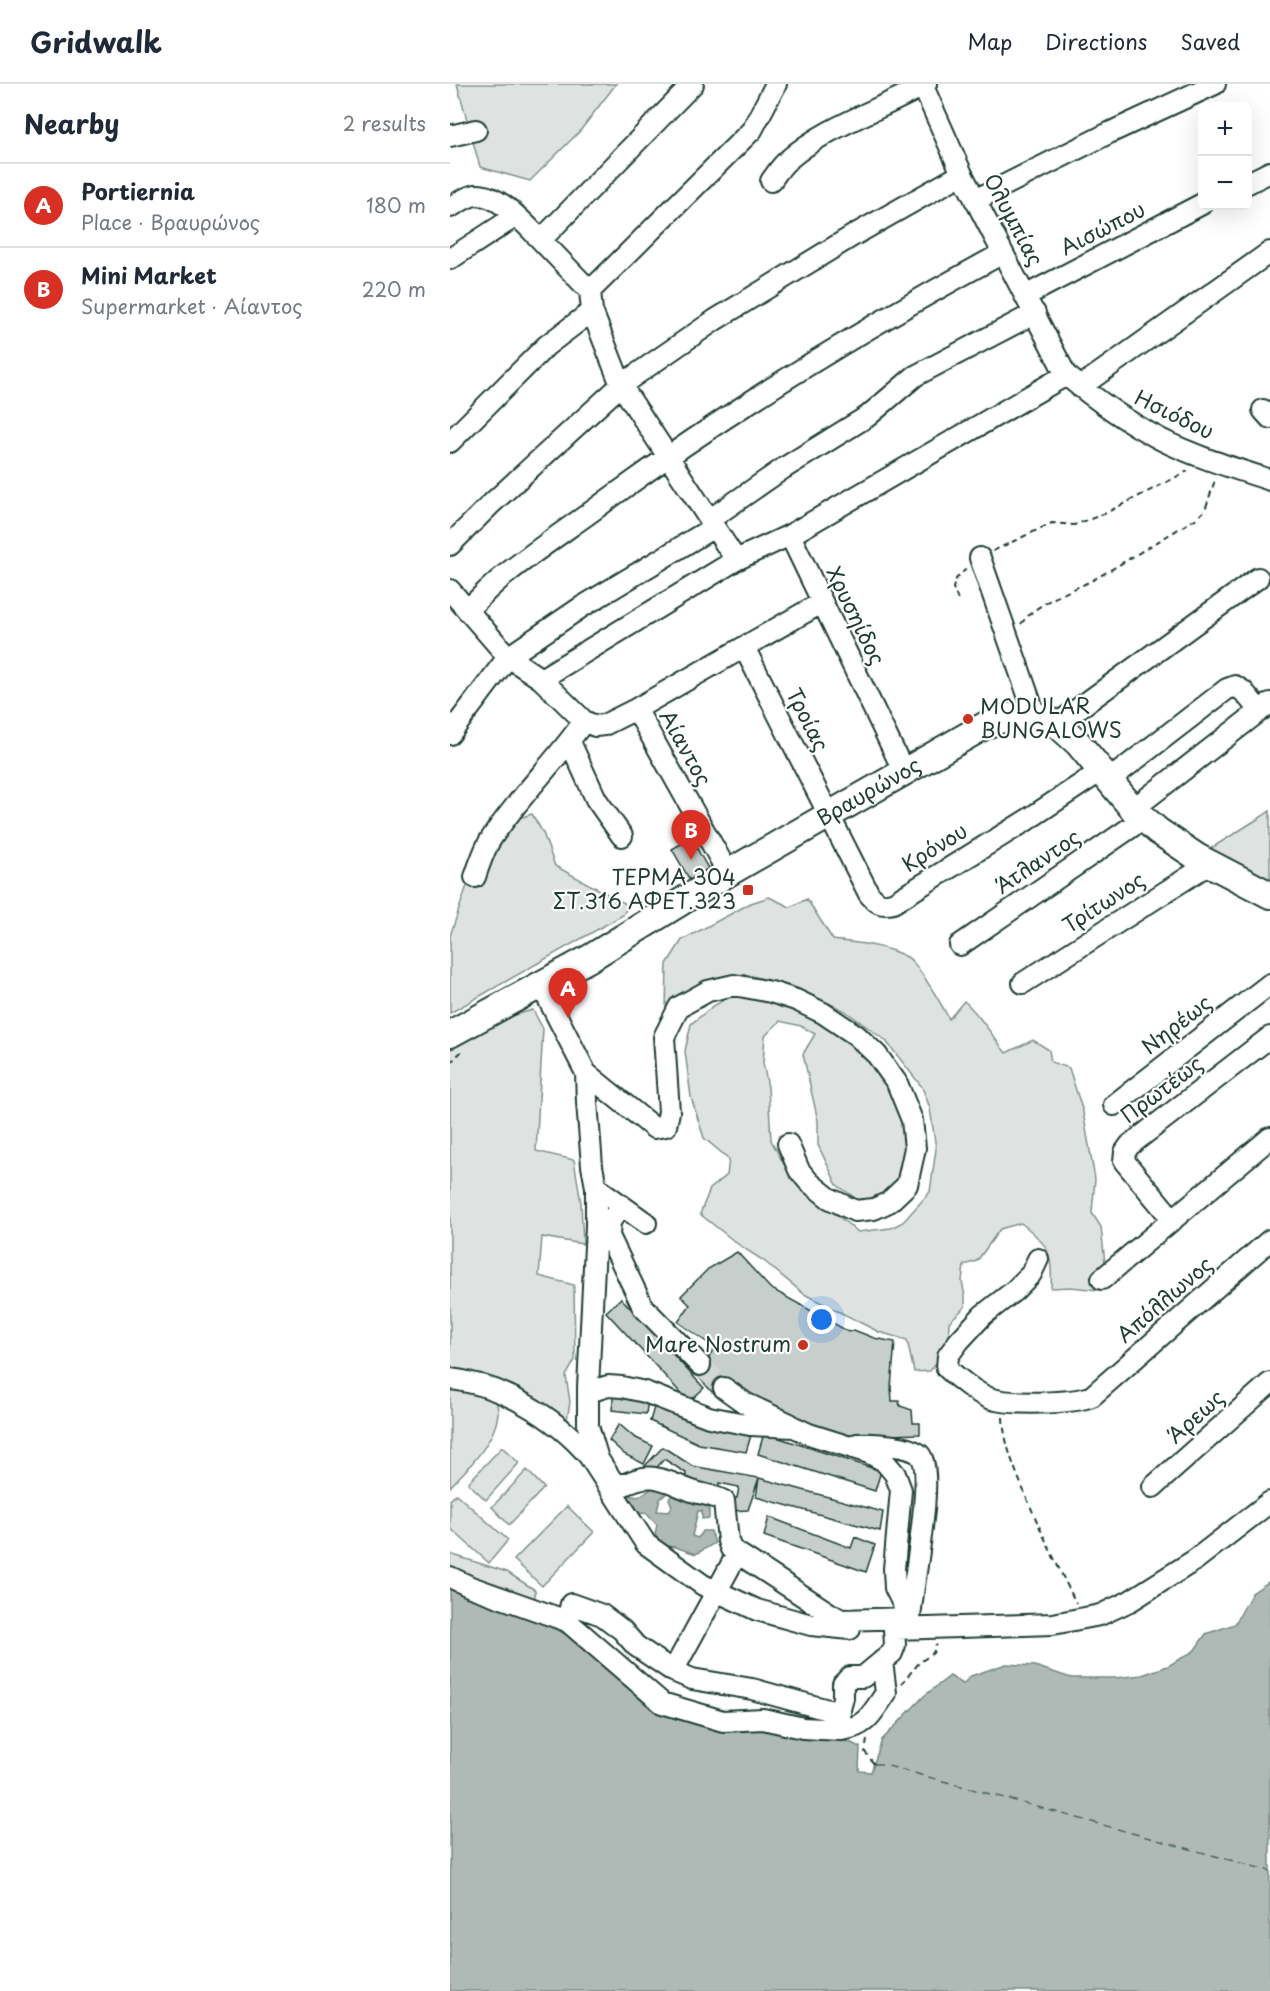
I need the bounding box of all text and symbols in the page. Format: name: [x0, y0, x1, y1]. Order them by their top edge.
text: Gridwalk: [30, 20, 162, 63]
text: Map: [967, 25, 1012, 57]
text: Directions: [1045, 25, 1147, 57]
text: Saved: [1180, 25, 1240, 57]
map controls: [1198, 102, 1252, 210]
button: +: [1198, 102, 1252, 156]
text: Nearby: [24, 104, 119, 143]
text: 2 results: [343, 108, 426, 138]
button: −: [1198, 156, 1252, 210]
street label: Ολυμπίας: [977, 167, 1053, 271]
text: Portiernia: [81, 174, 195, 207]
text: A: [36, 190, 51, 220]
text: 180 m: [366, 190, 426, 220]
street label: Αισώπου: [1054, 192, 1150, 262]
text: Place · Βραυρώνος: [81, 207, 260, 237]
text: Mini Market: [81, 258, 217, 291]
text: B: [37, 274, 50, 304]
text: 220 m: [362, 274, 426, 304]
text: Supermarket · Αίαντος: [81, 291, 303, 321]
street label: Ησιόδου: [1130, 380, 1220, 446]
street label: Χρυσηίδος: [819, 560, 894, 670]
street label: Τροίας: [779, 682, 838, 756]
place label: MODULAR BUNGALOWS: [980, 689, 1122, 745]
street label: Αίαντος: [653, 703, 721, 791]
marker: MODULAR BUNGALOWS: [961, 712, 975, 726]
street label: Βραυρώνος: [810, 748, 926, 833]
pin: B: [672, 810, 710, 860]
street label: Κρόνου: [895, 814, 973, 879]
street label: Άτλαντος: [988, 820, 1086, 901]
place label: ΤΕΡΜΑ 304 ΣΤ.316 ΑΦΕΤ.323: [553, 860, 736, 916]
street label: Τρίτωνος: [1055, 863, 1150, 940]
marker: ΤΕΡΜΑ 304 ΣΤ.316 ΑΦΕΤ.323: [741, 883, 755, 897]
pin: A: [548, 968, 588, 1018]
street label: Νηρέως: [1134, 986, 1218, 1061]
street label: Πρωτέως: [1113, 1047, 1209, 1130]
street label: Απόλλωνος: [1109, 1248, 1219, 1349]
your location: [807, 1305, 836, 1334]
place label: Mare Nostrum: [645, 1327, 791, 1359]
marker: Mare Nostrum: [796, 1338, 810, 1352]
street label: Άρεως: [1159, 1381, 1230, 1450]

